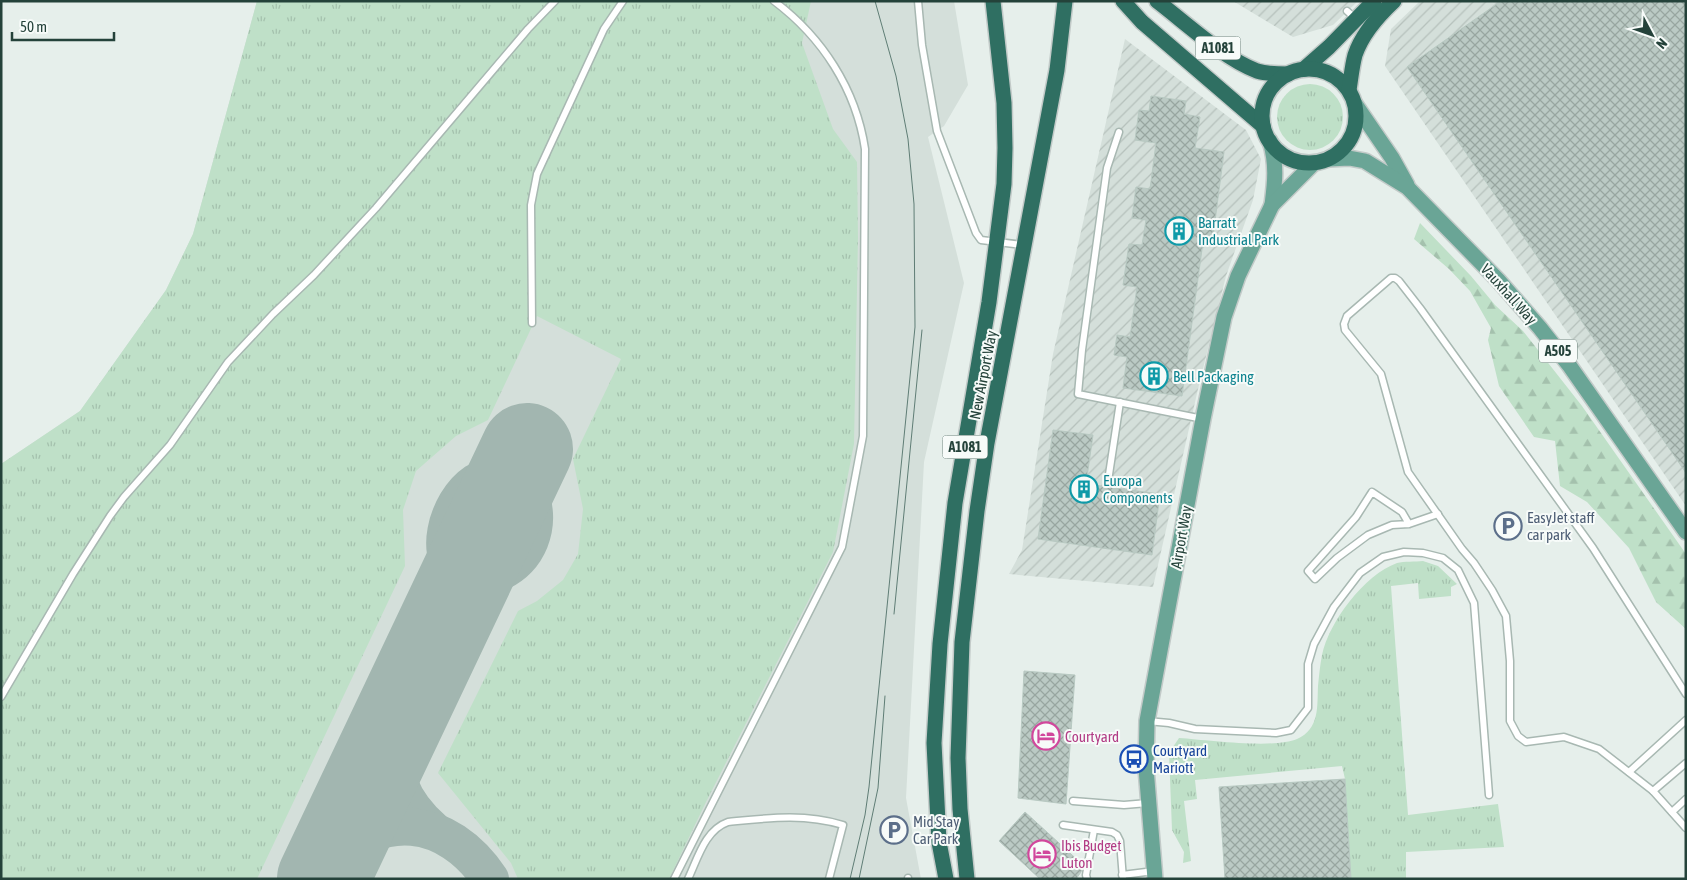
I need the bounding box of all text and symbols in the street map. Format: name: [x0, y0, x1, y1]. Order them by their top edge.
scale bar: [12, 10, 115, 42]
north arrow: [1627, 10, 1677, 60]
text: 50 m: [20, 18, 47, 35]
text: N: [1653, 35, 1671, 52]
road number: A1081: [1196, 36, 1240, 59]
place label: Barratt Industrial Park: [1198, 214, 1279, 248]
building icon: Barratt Industrial Park: [1164, 216, 1194, 246]
street label: Vauxhall Way: [1478, 260, 1540, 328]
street label: New Airport Way: [966, 329, 1000, 421]
road number: A505: [1539, 340, 1577, 362]
building icon: Bell Packaging: [1139, 361, 1169, 391]
place label: Bell Packaging: [1173, 368, 1254, 385]
road number: A1081: [942, 436, 988, 458]
place label: Europa Components: [1103, 472, 1173, 506]
building icon: Europa Components: [1069, 474, 1099, 504]
street label: Airport Way: [1167, 504, 1195, 570]
place label: EasyJet staff car park: [1527, 509, 1595, 543]
parking icon: EasyJet staff car park: [1493, 511, 1523, 541]
hotel icon: Courtyard: [1031, 721, 1061, 751]
place label: Courtyard: [1065, 728, 1119, 745]
place label: Courtyard Mariott: [1153, 742, 1207, 776]
bus stop icon: Courtyard Mariott: [1119, 744, 1149, 774]
place label: Mid Stay Car Park: [913, 813, 959, 847]
parking icon: Mid Stay Car Park: [879, 815, 909, 845]
place label: Ibis Budget Luton: [1061, 837, 1121, 871]
hotel icon: Ibis Budget Luton: [1027, 839, 1057, 869]

